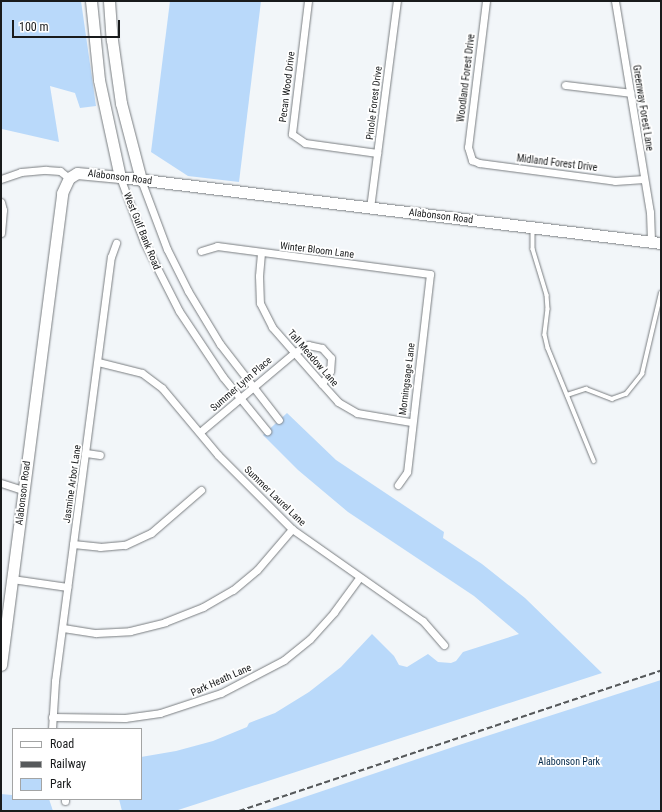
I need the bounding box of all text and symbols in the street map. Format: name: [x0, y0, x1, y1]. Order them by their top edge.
scale bar: [14, 12, 122, 38]
text: 100 m: [19, 20, 49, 34]
street label: Woodland Forest Drive: [455, 33, 477, 123]
street label: Pecan Wood Drive: [277, 51, 297, 123]
street label: Greenway Forest Lane: [630, 64, 656, 152]
street label: Pinole Forest Drive: [364, 65, 384, 141]
street label: Midland Forest Drive: [516, 152, 598, 174]
street label: Alabonson Road: [87, 167, 153, 187]
street label: West Gulf Bank Road: [121, 191, 163, 271]
street label: Alabonson Road: [408, 206, 474, 226]
street label: Winter Bloom Lane: [279, 240, 355, 260]
street label: Tall Meadow Lane: [285, 327, 341, 389]
street label: Morningsage Lane: [397, 342, 417, 416]
street label: Summer Lynn Place: [208, 354, 274, 414]
street label: Jasmine Arbor Lane: [61, 444, 83, 524]
street label: Alabonson Road: [13, 460, 33, 526]
street label: Summer Laurel Lane: [242, 464, 308, 528]
street label: Park Heath Lane: [189, 661, 253, 699]
legend: [12, 728, 142, 800]
text: Road: [50, 737, 74, 751]
park label: Alabonson Park: [538, 756, 600, 768]
text: Railway: [50, 757, 86, 771]
text: Park: [50, 777, 71, 791]

